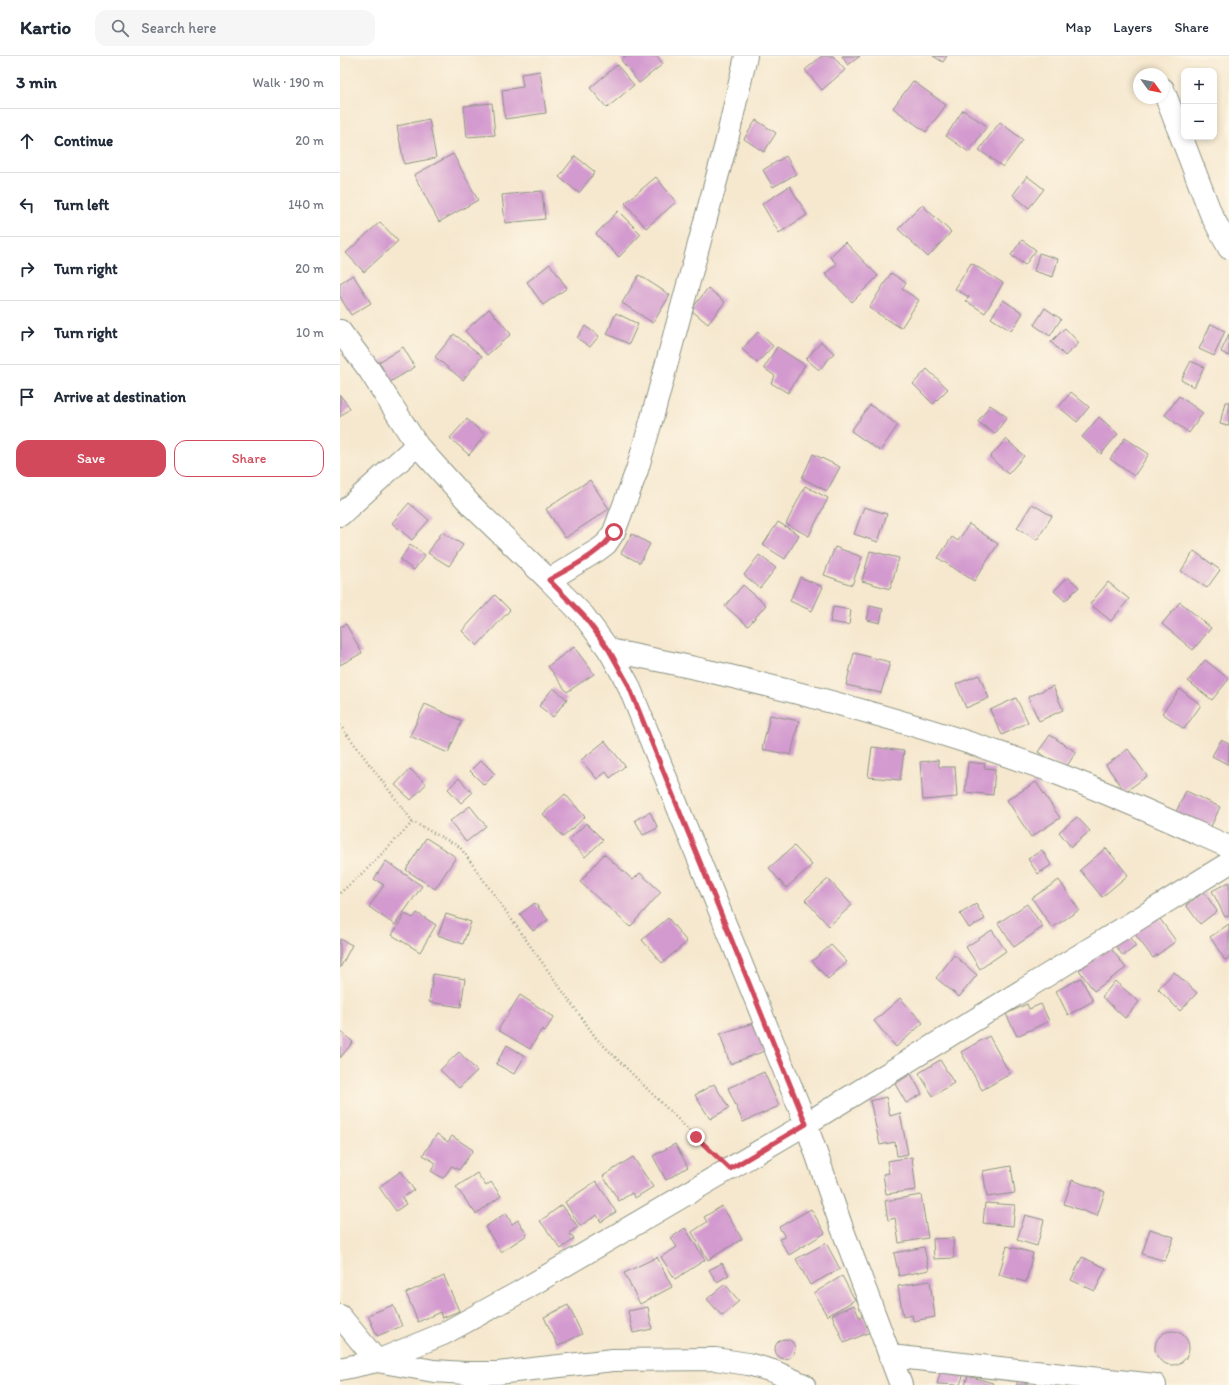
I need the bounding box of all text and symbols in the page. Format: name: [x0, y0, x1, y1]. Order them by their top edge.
search box: [95, 10, 375, 46]
text: Kartio: [20, 16, 71, 39]
icon: search: [109, 17, 131, 39]
text: Search here: [141, 19, 216, 37]
text: Map: [1066, 19, 1091, 36]
text: Layers: [1113, 19, 1152, 36]
text: Share: [1174, 19, 1209, 36]
north arrow: [1133, 68, 1169, 104]
map controls: [1181, 68, 1217, 140]
button: +: [1181, 68, 1217, 104]
text: 3 min: [16, 72, 57, 92]
text: Walk · 190 m: [253, 75, 324, 90]
button: −: [1181, 104, 1217, 140]
icon: ahead: [16, 130, 38, 152]
text: Continue: [54, 132, 113, 150]
text: 20 m: [295, 133, 324, 148]
icon: left: [16, 194, 38, 216]
text: Turn left: [54, 196, 109, 214]
text: 140 m: [288, 197, 324, 212]
icon: right: [16, 258, 38, 280]
text: Turn right: [54, 260, 118, 278]
text: 20 m: [295, 261, 324, 276]
icon: right: [16, 322, 38, 344]
text: Turn right: [54, 324, 118, 342]
text: 10 m: [296, 325, 324, 340]
icon: arrive: [16, 386, 38, 408]
text: Arrive at destination: [54, 388, 186, 406]
button: Save: [16, 440, 166, 477]
button: Share: [174, 440, 324, 477]
route start: [605, 523, 623, 541]
route end: [687, 1128, 705, 1146]

